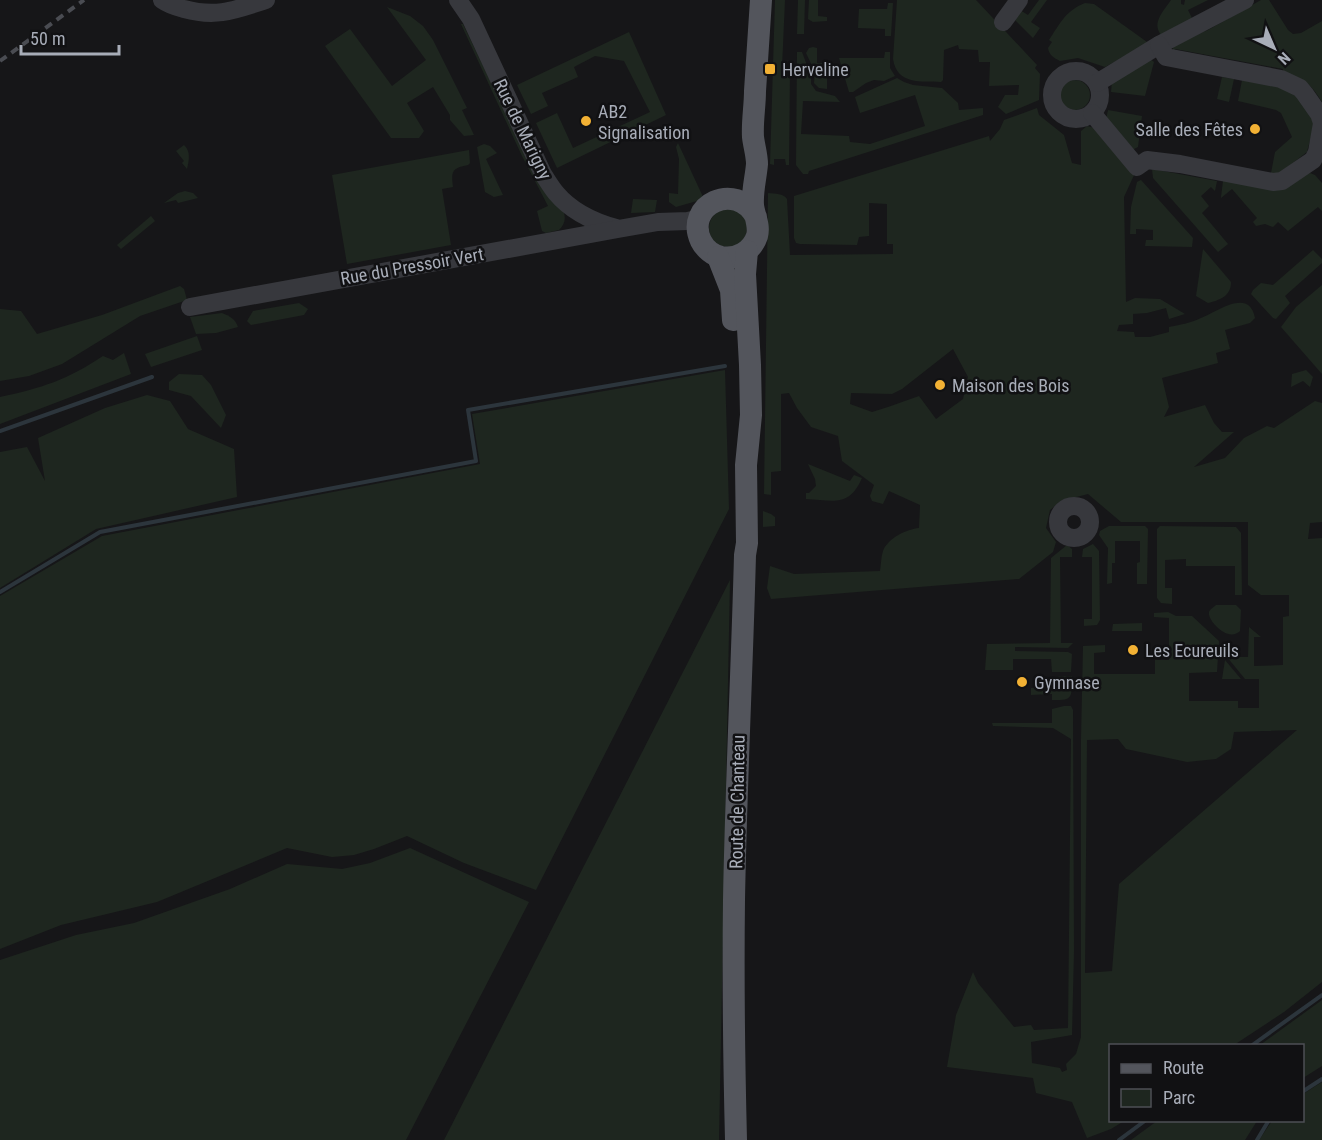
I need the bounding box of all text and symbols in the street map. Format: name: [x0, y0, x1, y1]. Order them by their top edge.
scale bar: [21, 18, 118, 56]
north arrow: [1244, 18, 1304, 78]
text: 50 m: [30, 28, 65, 49]
text: N: [1274, 48, 1294, 69]
place label: Herveline: [782, 59, 849, 80]
marker: Herveline: [763, 62, 777, 76]
street label: Rue de Marigny: [490, 75, 557, 183]
place label: AB2 Signalisation: [598, 101, 690, 143]
marker: AB2 Signalisation: [579, 114, 593, 128]
place label: Salle des Fêtes: [1136, 119, 1243, 140]
marker: Salle des Fêtes: [1248, 122, 1262, 136]
street label: Rue du Pressoir Vert: [339, 243, 485, 289]
place label: Maison des Bois: [952, 375, 1069, 396]
marker: Maison des Bois: [933, 378, 947, 392]
place label: Les Ecureuils: [1145, 640, 1239, 661]
marker: Les Ecureuils: [1126, 643, 1140, 657]
place label: Gymnase: [1034, 672, 1100, 693]
marker: Gymnase: [1015, 675, 1029, 689]
street label: Route de Chanteau: [725, 735, 749, 869]
legend: [1109, 1044, 1304, 1122]
text: Route: [1163, 1057, 1204, 1078]
text: Parc: [1163, 1087, 1195, 1108]

